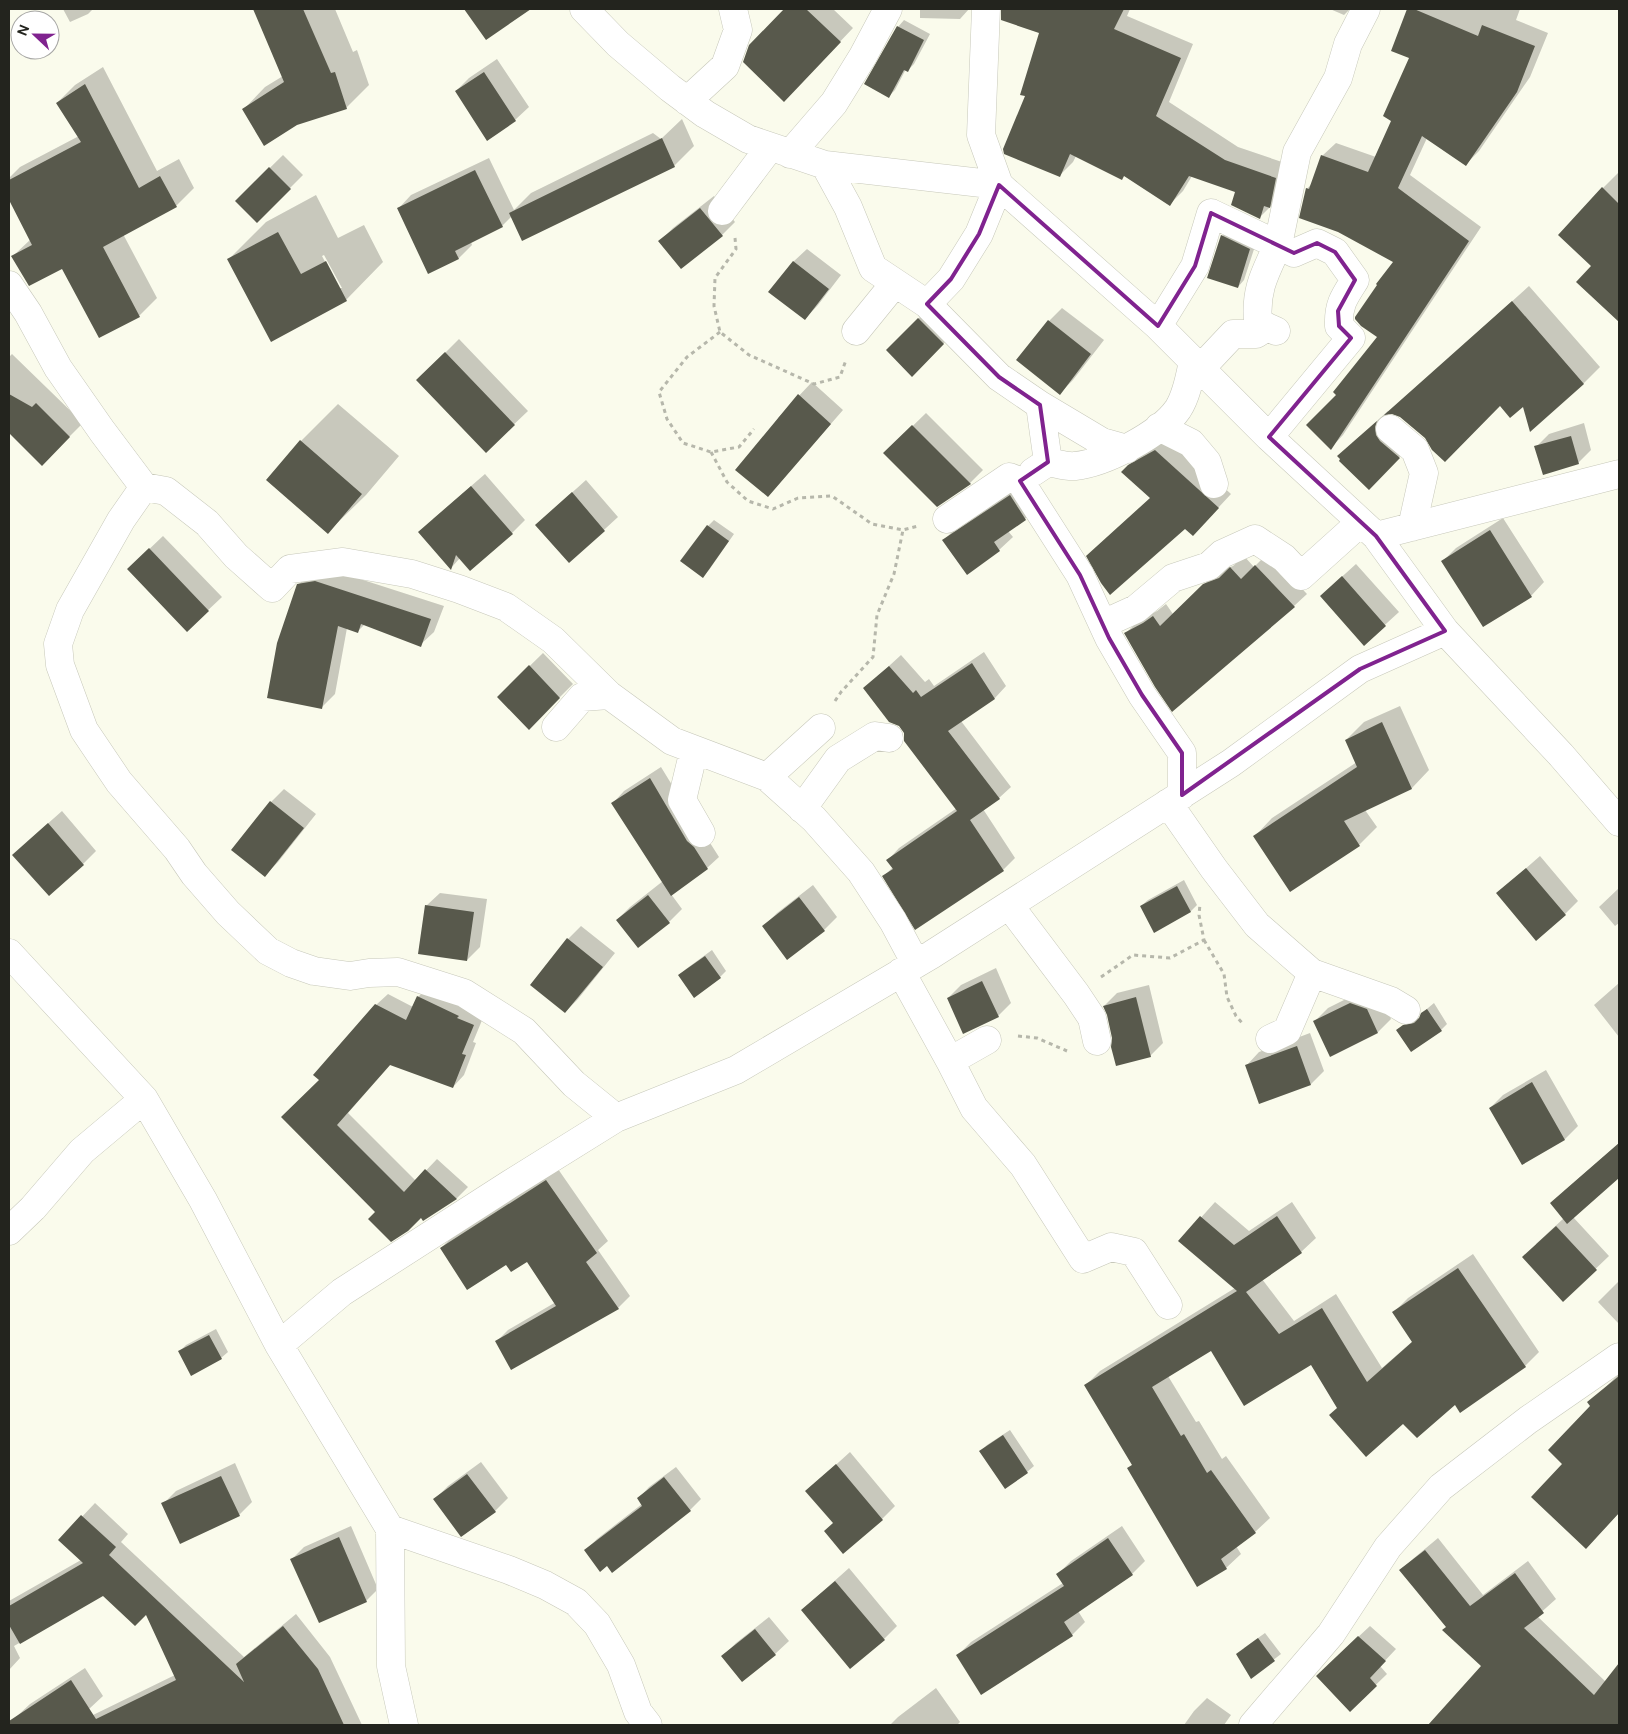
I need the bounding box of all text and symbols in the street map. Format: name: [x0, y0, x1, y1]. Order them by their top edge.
north arrow: [10, 10, 60, 60]
text: N: [13, 22, 33, 38]

